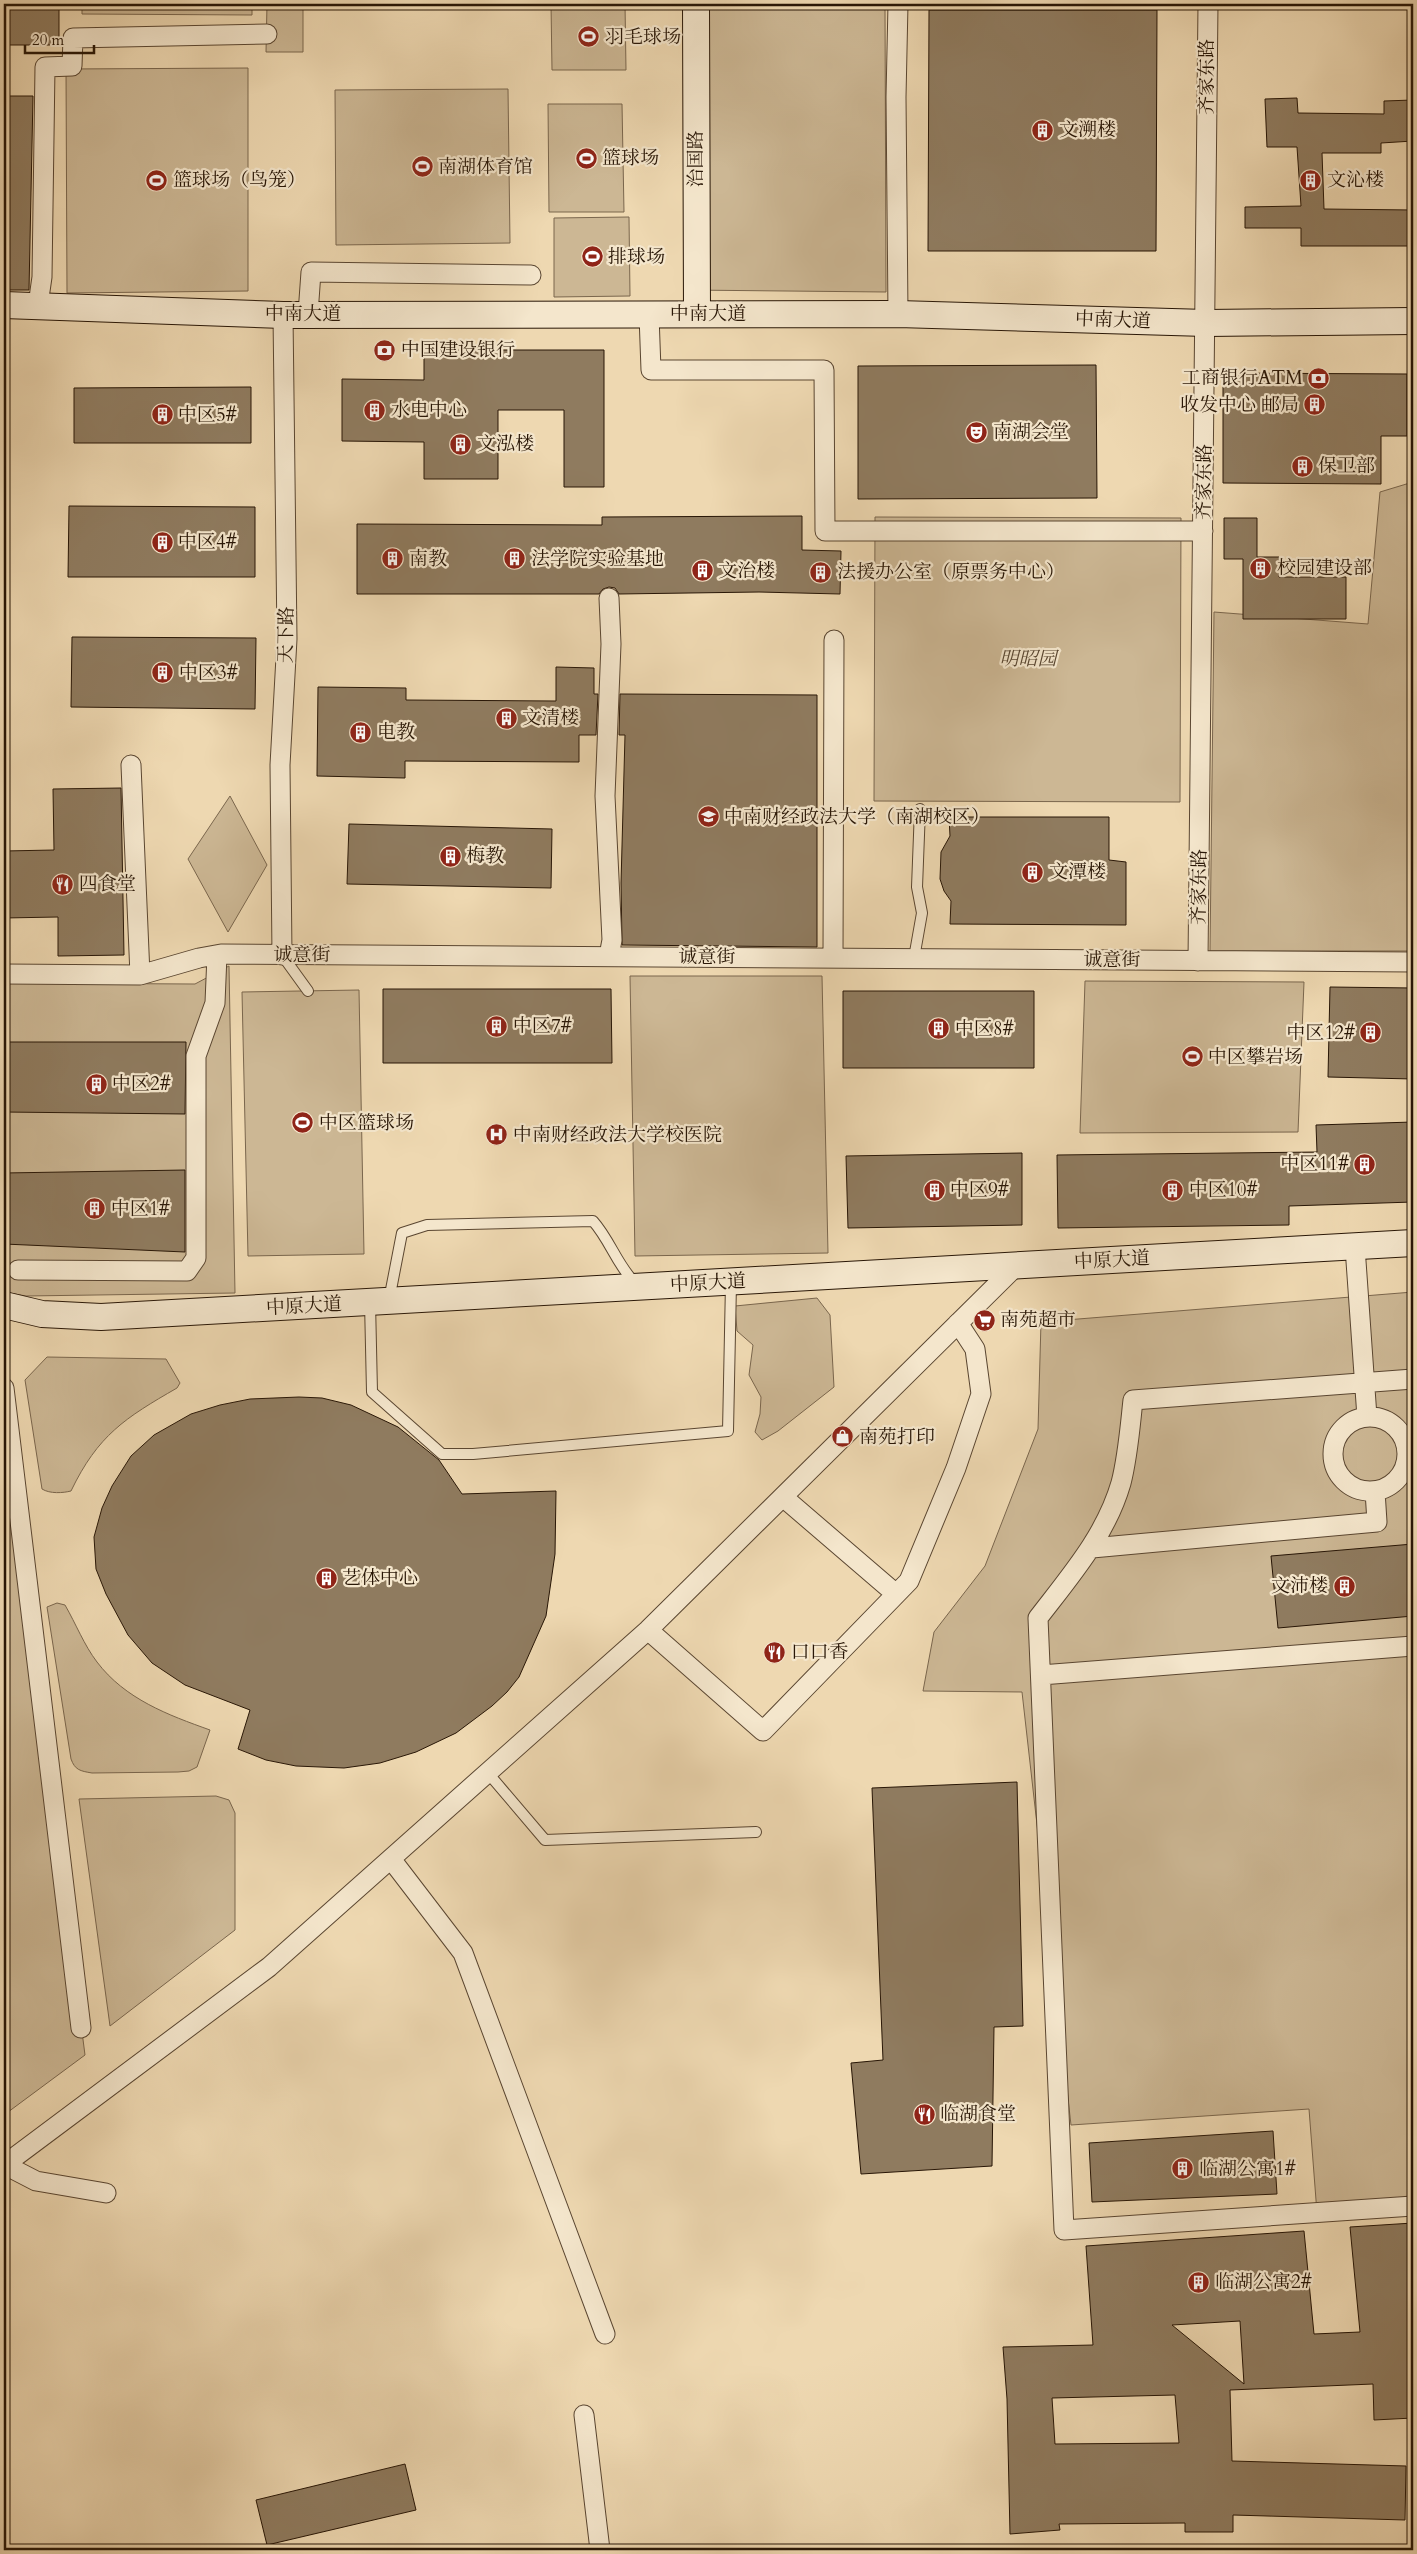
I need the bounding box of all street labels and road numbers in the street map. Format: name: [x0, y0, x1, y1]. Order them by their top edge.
street label: 齐家东路: [1194, 39, 1220, 115]
street label: 治国路: [683, 130, 709, 188]
street label: 中南大道: [265, 301, 341, 327]
street label: 中南大道: [670, 301, 746, 327]
street label: 中南大道: [1075, 306, 1151, 334]
street label: 齐家东路: [1190, 444, 1218, 520]
street label: 天下路: [273, 606, 299, 664]
street label: 齐家东路: [1185, 849, 1213, 925]
street label: 诚意街: [273, 942, 331, 968]
street label: 诚意街: [678, 944, 736, 970]
street label: 诚意街: [1083, 947, 1141, 973]
street label: 中原大道: [1073, 1245, 1151, 1275]
street label: 中原大道: [669, 1268, 747, 1298]
street label: 中原大道: [265, 1291, 343, 1321]

